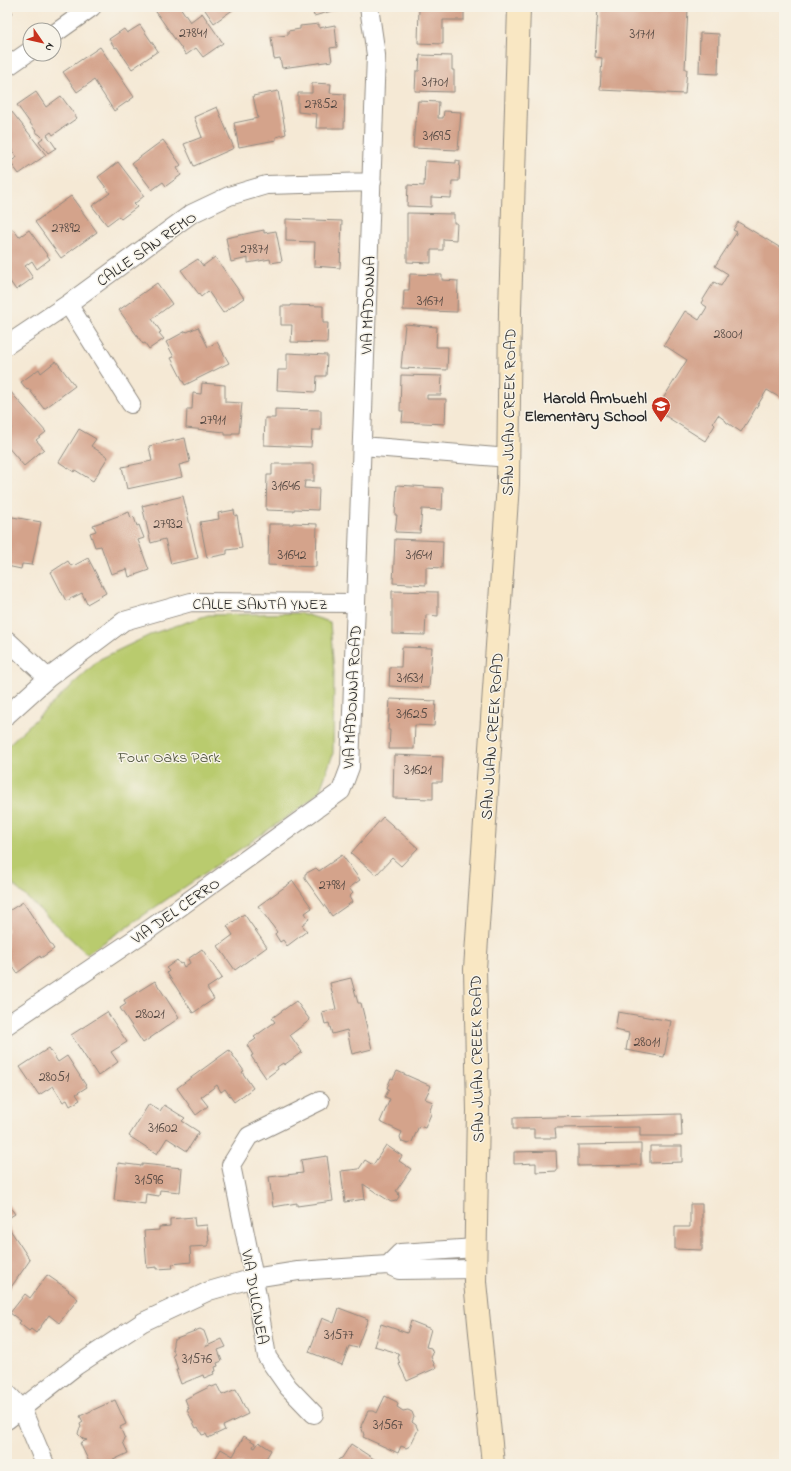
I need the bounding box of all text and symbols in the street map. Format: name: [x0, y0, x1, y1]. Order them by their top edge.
north arrow: [22, 22, 62, 62]
house number: 27841: [179, 23, 208, 44]
house number: 31711: [630, 24, 655, 45]
text: N: [41, 39, 58, 55]
house number: 31701: [422, 72, 449, 93]
house number: 27852: [305, 94, 338, 115]
house number: 31695: [423, 126, 451, 147]
street label: CALLE SAN REMO: [92, 206, 202, 293]
house number: 27892: [51, 218, 81, 239]
house number: 27871: [240, 239, 269, 260]
street label: VIA MADONNA: [355, 255, 383, 356]
house number: 31671: [417, 291, 444, 312]
house number: 28001: [714, 324, 743, 345]
street label: SAN JUAN CREEK ROAD: [497, 328, 523, 496]
place label: Harold Ambuehl Elementary School: [524, 387, 647, 430]
school or university icon: Harold Ambuehl Elementary School: [650, 395, 672, 423]
house number: 27911: [200, 410, 226, 431]
house number: 31646: [272, 476, 300, 497]
house number: 27932: [153, 514, 183, 535]
house number: 31642: [277, 545, 307, 566]
house number: 31641: [406, 545, 433, 566]
street label: CALLE SANTA YNEZ: [192, 593, 328, 617]
street label: VIA MADONNA ROAD: [337, 625, 369, 770]
street label: SAN JUAN CREEK ROAD: [475, 652, 511, 820]
house number: 31631: [397, 668, 424, 689]
house number: 31625: [396, 704, 428, 725]
park label: Four Oaks Park: [117, 746, 221, 770]
house number: 31621: [404, 760, 432, 781]
street label: VIA DEL CERRO: [126, 872, 225, 952]
house number: 27981: [319, 875, 346, 896]
street label: SAN JUAN CREEK ROAD: [465, 975, 491, 1143]
house number: 28021: [135, 1004, 165, 1025]
house number: 28011: [633, 1032, 661, 1053]
house number: 28051: [39, 1067, 70, 1088]
house number: 31602: [148, 1118, 178, 1139]
house number: 31596: [135, 1170, 163, 1191]
street label: VIA DULCINEA: [234, 1247, 274, 1347]
house number: 31577: [324, 1325, 354, 1346]
house number: 31576: [182, 1349, 212, 1370]
house number: 31567: [373, 1415, 403, 1436]

